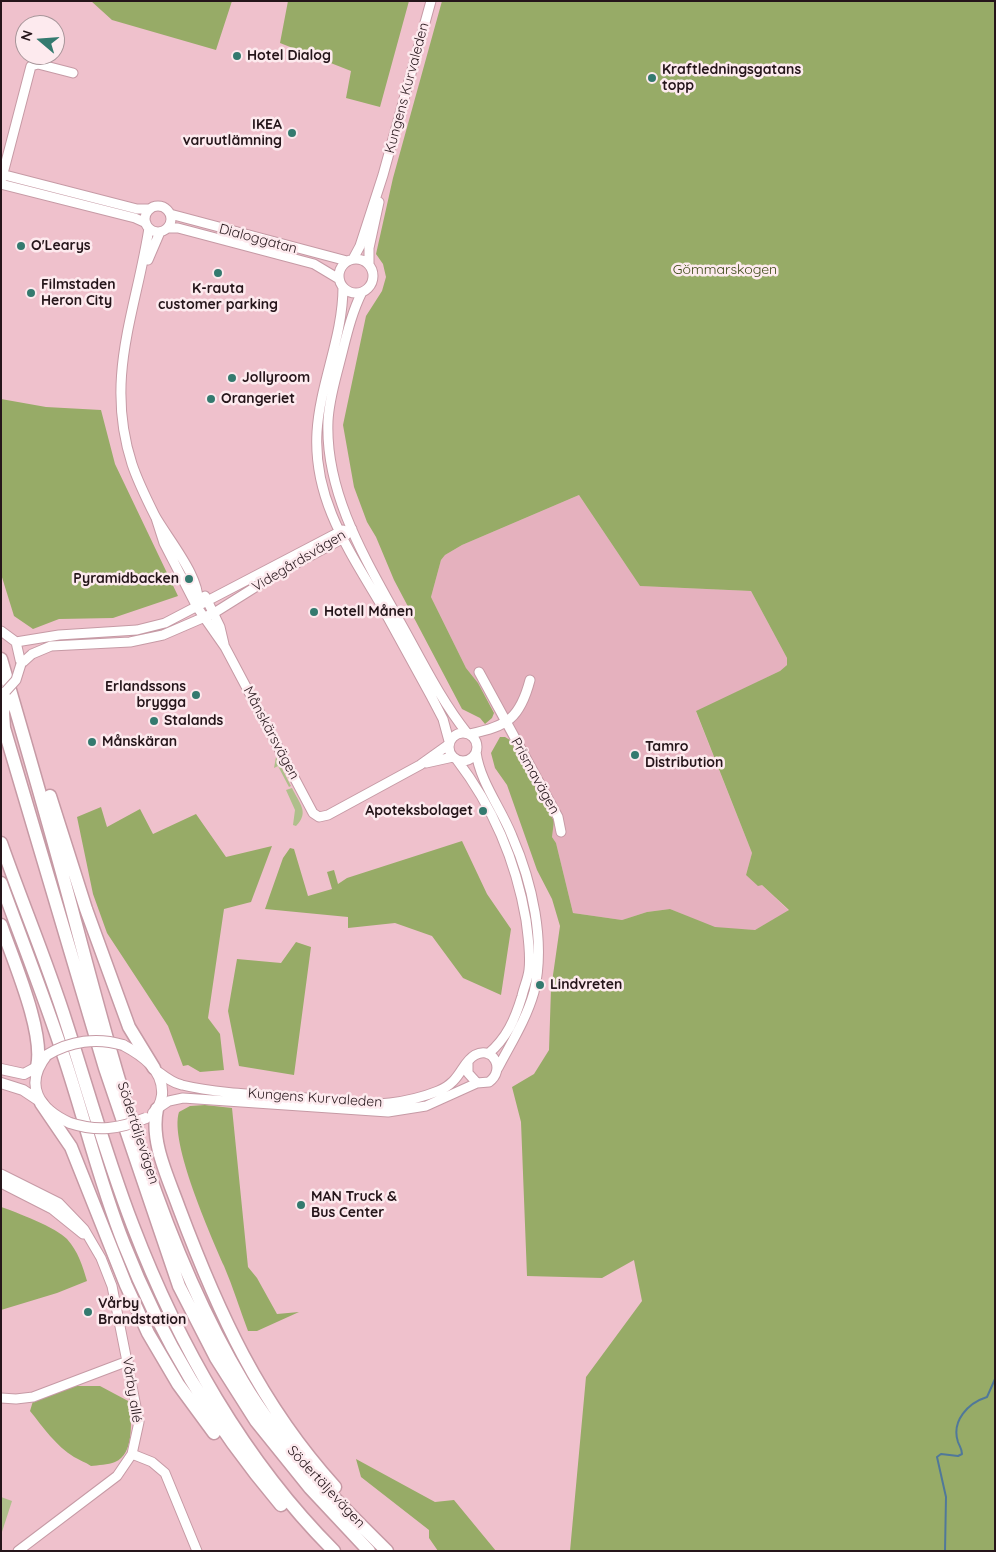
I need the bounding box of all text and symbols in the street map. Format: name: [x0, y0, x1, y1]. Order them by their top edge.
north arrow: [15, 15, 65, 65]
street label: Kungens Kurvaleden: [381, 21, 433, 155]
text: N: [17, 28, 37, 43]
place label: Hotel Dialog: [247, 48, 331, 64]
marker: Hotel Dialog: [231, 50, 243, 62]
place label: Kraftledningsgatans topp: [662, 62, 801, 94]
marker: Kraftledningsgatans topp: [646, 72, 658, 84]
place label: IKEA varuutlämning: [183, 117, 282, 150]
marker: IKEA varuutlämning: [286, 127, 298, 139]
street label: Dialoggatan: [217, 220, 299, 258]
place label: O'Learys: [31, 238, 90, 254]
marker: O'Learys: [15, 240, 27, 252]
park label: Gömmarskogen: [673, 262, 777, 278]
marker: K-rauta customer parking: [212, 267, 224, 279]
place label: Filmstaden Heron City: [41, 277, 116, 310]
place label: K-rauta customer parking: [158, 281, 278, 314]
marker: Filmstaden Heron City: [25, 287, 37, 299]
place label: Jollyroom: [242, 370, 310, 386]
marker: Jollyroom: [226, 372, 238, 384]
place label: Orangeriet: [221, 391, 295, 407]
marker: Orangeriet: [205, 393, 217, 405]
street label: Videgårdsvägen: [249, 526, 349, 596]
place label: Pyramidbacken: [73, 571, 179, 587]
marker: Pyramidbacken: [183, 573, 195, 585]
place label: Hotell Månen: [324, 604, 413, 620]
marker: Hotell Månen: [308, 606, 320, 618]
place label: Erlandssons brygga: [105, 679, 186, 712]
street label: Månskärsvägen: [239, 684, 303, 782]
marker: Erlandssons brygga: [190, 689, 202, 701]
place label: Stalands: [164, 713, 223, 729]
marker: Stalands: [148, 715, 160, 727]
place label: Månskäran: [102, 734, 177, 750]
street label: Prismavägen: [507, 735, 563, 817]
marker: Månskäran: [86, 736, 98, 748]
place label: Tamro Distribution: [645, 739, 723, 772]
marker: Tamro Distribution: [629, 749, 641, 761]
place label: Apoteksbolaget: [365, 803, 473, 819]
marker: Apoteksbolaget: [477, 805, 489, 817]
place label: Lindvreten: [550, 977, 622, 993]
marker: Lindvreten: [534, 979, 546, 991]
street label: Södertäljevägen: [114, 1080, 162, 1186]
street label: Kungens Kurvaleden: [247, 1085, 383, 1111]
place label: MAN Truck & Bus Center: [311, 1189, 397, 1222]
marker: MAN Truck & Bus Center: [295, 1199, 307, 1211]
place label: Vårby Brandstation: [98, 1296, 186, 1328]
marker: Vårby Brandstation: [82, 1306, 94, 1318]
street label: Vårby allé: [119, 1356, 145, 1424]
street label: Södertäljevägen: [284, 1442, 368, 1532]

